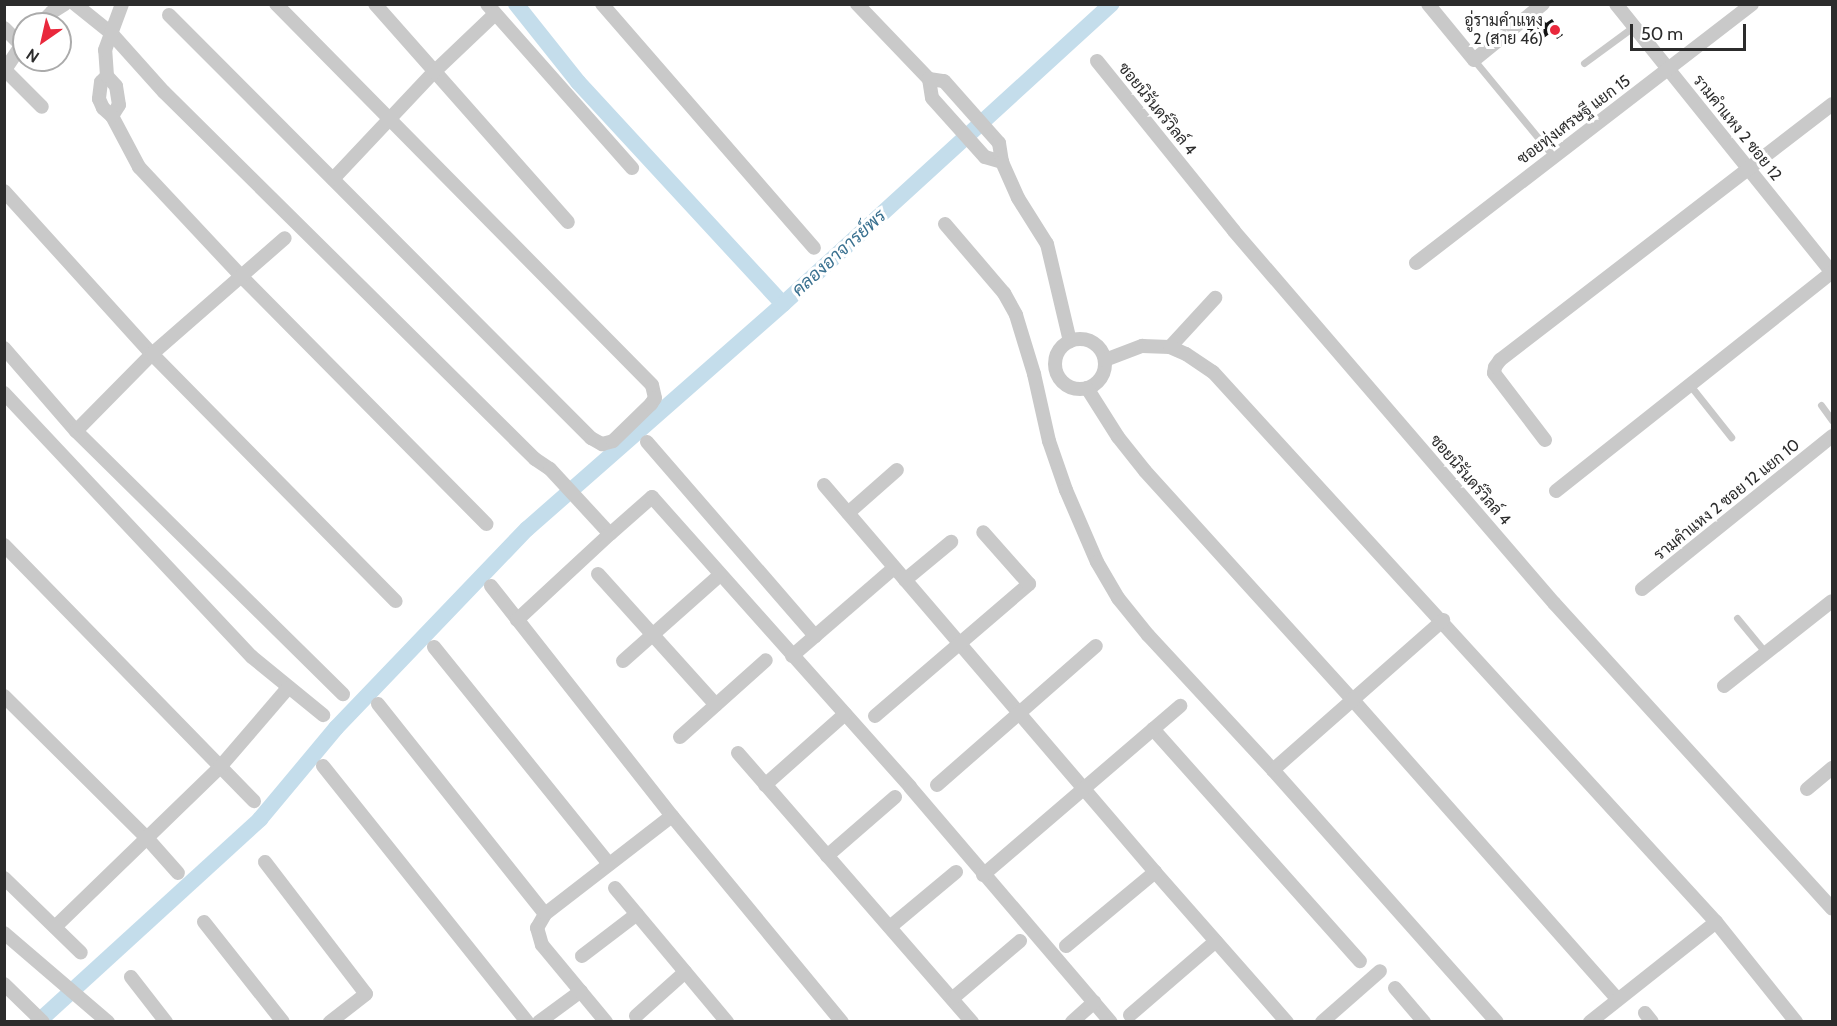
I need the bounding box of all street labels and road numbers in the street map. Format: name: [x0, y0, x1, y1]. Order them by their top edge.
street label: ซอยนิรันดร์วิลล์ 4: [1114, 59, 1200, 159]
street label: ซอยทุ่งเศรษฐี แยก 15: [1514, 71, 1634, 169]
street label: รามคำแหง 2 ซอย 12: [1688, 71, 1786, 185]
street label: ซอยนิรันดร์วิลล์ 4: [1426, 431, 1514, 529]
street label: รามคำแหง 2 ซอย 12 แยก 10: [1650, 435, 1804, 565]

